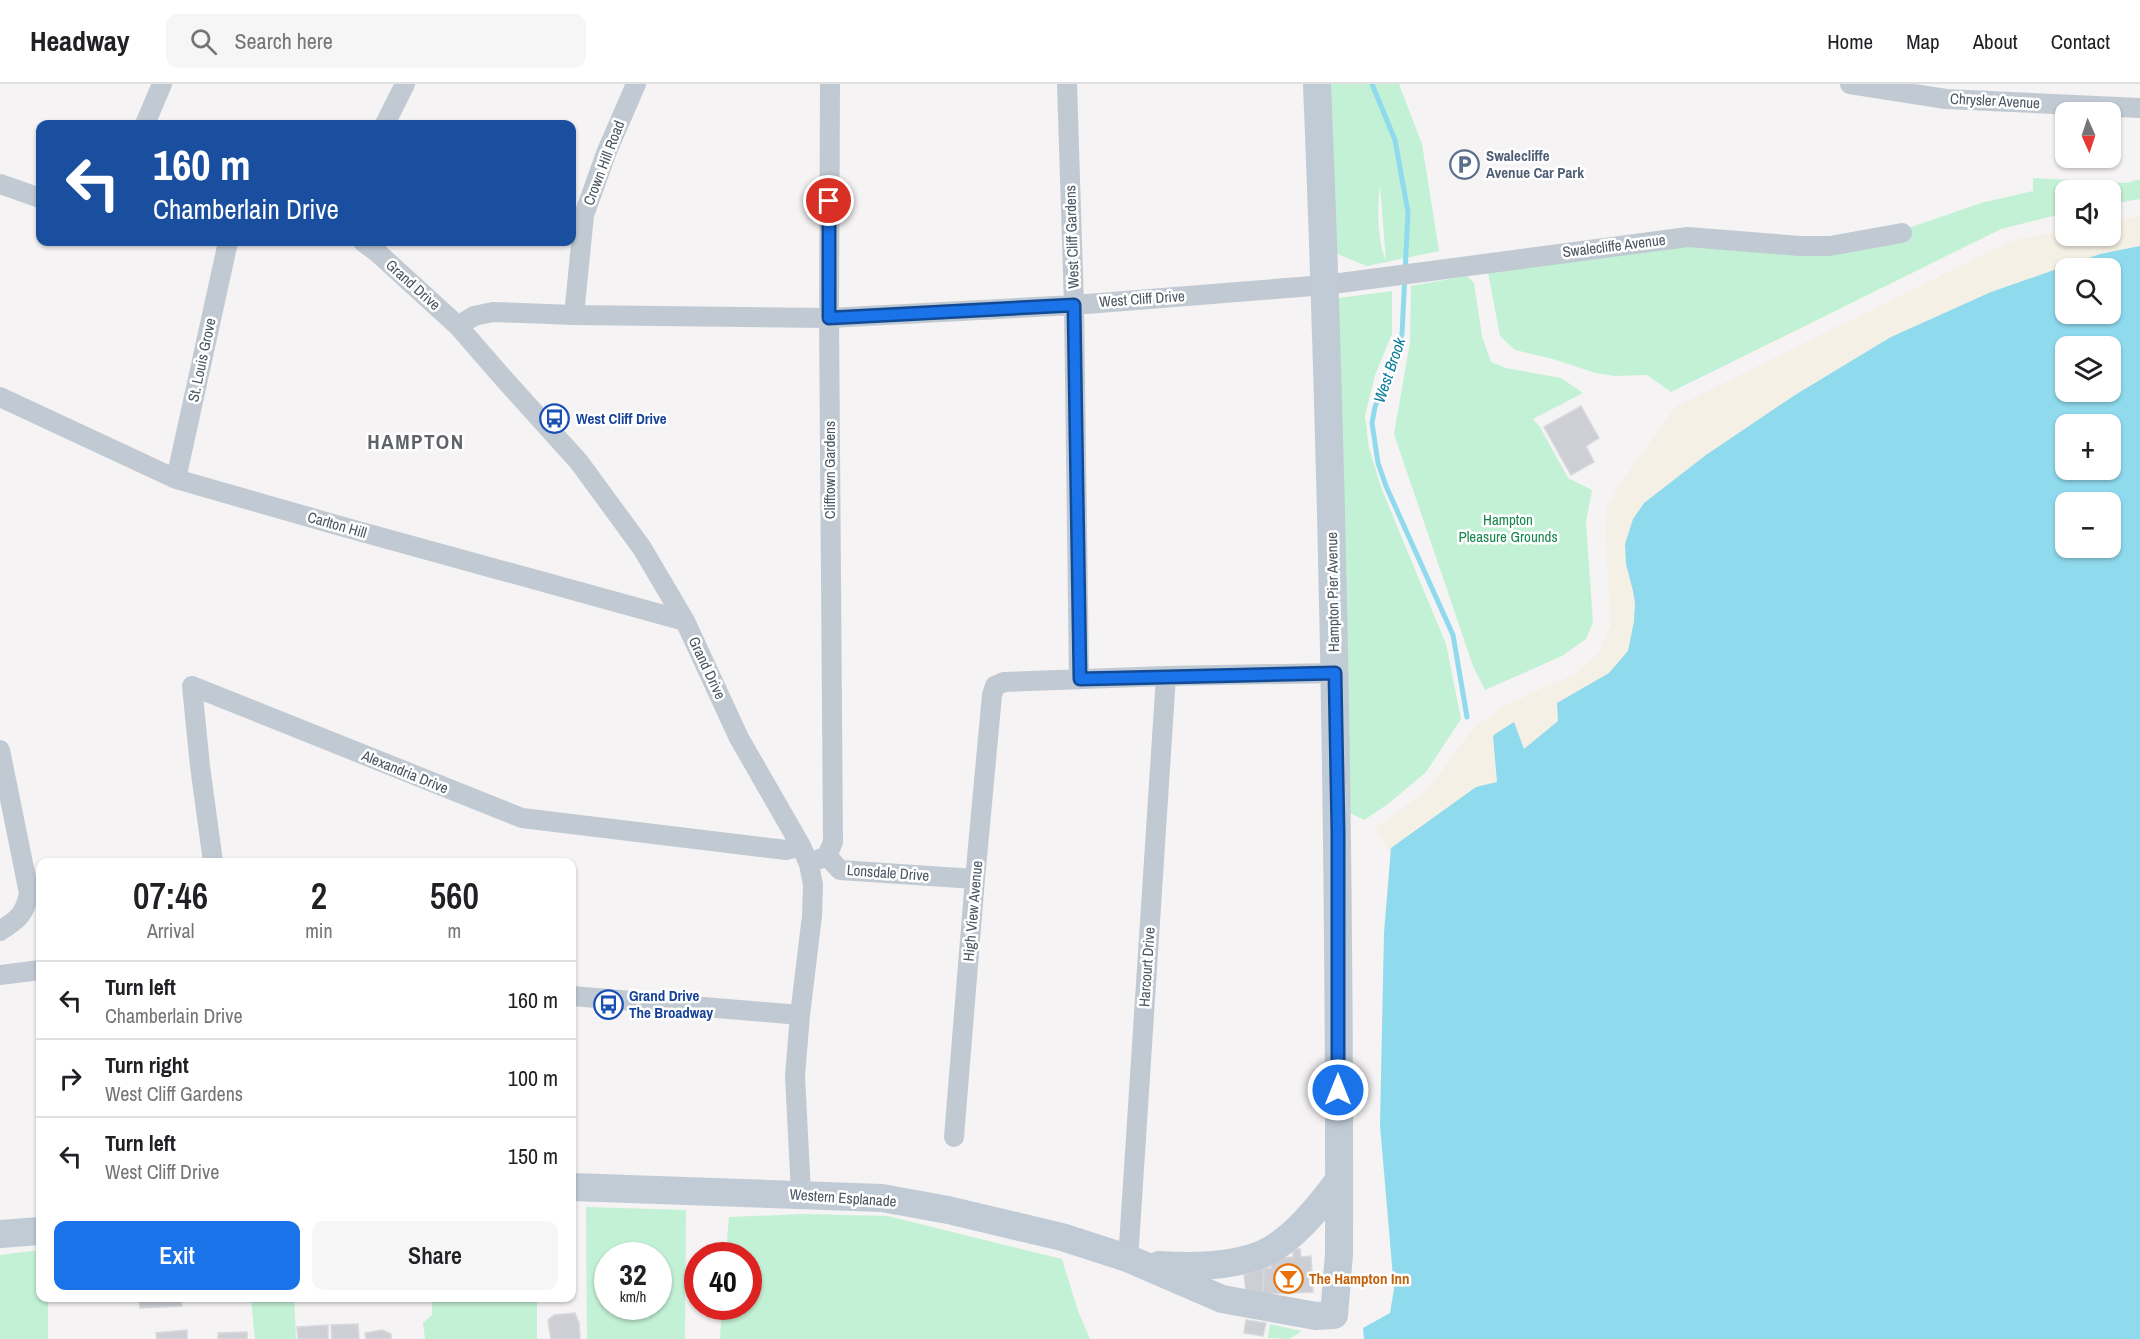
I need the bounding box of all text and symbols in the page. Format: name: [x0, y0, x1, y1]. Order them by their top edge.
search box: [166, 14, 586, 68]
text: Headway: [30, 22, 130, 60]
icon: search: [187, 25, 220, 58]
text: Search here: [235, 26, 333, 56]
text: Home: [1827, 27, 1873, 56]
text: Map: [1906, 27, 1940, 56]
text: About: [1973, 27, 2018, 56]
text: Contact: [2051, 27, 2110, 56]
street label: Chrysler Avenue: [1950, 88, 2041, 113]
north arrow: [2055, 102, 2121, 168]
map controls: [2055, 102, 2121, 558]
street label: Crown Hill Road: [578, 117, 629, 208]
text: 160 m: [153, 137, 251, 193]
icon: left: [54, 144, 132, 222]
place label: Swalecliffe Avenue Car Park: [1486, 145, 1584, 183]
parking icon: Swalecliffe Avenue Car Park: [1449, 149, 1481, 181]
pin: [803, 175, 854, 226]
button: sound: [2055, 180, 2121, 246]
icon: arrive: [812, 184, 845, 217]
street label: West Cliff Gardens: [1059, 185, 1084, 289]
text: Chamberlain Drive: [153, 191, 339, 227]
street label: Swalecliffe Avenue: [1561, 229, 1667, 262]
street label: Grand Drive: [381, 254, 445, 315]
button: search: [2055, 258, 2121, 324]
street label: West Cliff Drive: [1098, 285, 1186, 312]
street label: St. Louis Grove: [182, 316, 221, 404]
water label: West Brook: [1368, 334, 1411, 406]
button: layers: [2055, 336, 2121, 402]
bus stop icon: West Cliff Drive: [539, 403, 571, 435]
place label: West Cliff Drive: [576, 408, 667, 429]
button: +: [2055, 414, 2121, 480]
street label: Clifftown Gardens: [819, 421, 840, 519]
district label: HAMPTON: [367, 427, 465, 456]
button: −: [2055, 492, 2121, 558]
street label: Carlton Hill: [305, 506, 369, 543]
park label: Hampton Pleasure Grounds: [1458, 509, 1558, 547]
street label: Hampton Pier Avenue: [1321, 532, 1344, 652]
street label: Grand Drive: [684, 633, 731, 703]
street label: Alexandria Drive: [358, 744, 452, 798]
street label: Lonsdale Drive: [846, 859, 930, 886]
street label: High View Avenue: [958, 860, 987, 962]
text: 07:46: [133, 872, 208, 920]
text: 2: [311, 872, 327, 920]
text: 560: [430, 872, 479, 920]
text: Arrival: [147, 917, 194, 944]
text: min: [305, 917, 333, 944]
text: m: [447, 917, 461, 944]
street label: Harcourt Drive: [1133, 926, 1160, 1008]
text: Turn left: [105, 972, 176, 1002]
icon: left: [54, 984, 87, 1017]
text: 160 m: [508, 985, 558, 1015]
place label: Grand Drive The Broadway: [629, 985, 713, 1023]
bus stop icon: Grand Drive The Broadway: [592, 989, 624, 1021]
text: Chamberlain Drive: [105, 1002, 243, 1029]
text: Turn right: [105, 1050, 189, 1080]
position arrow: [1306, 1058, 1370, 1122]
icon: right: [54, 1062, 87, 1095]
text: 100 m: [508, 1063, 558, 1093]
text: West Cliff Gardens: [105, 1080, 243, 1107]
text: Turn left: [105, 1128, 176, 1158]
icon: left: [54, 1140, 87, 1173]
text: 150 m: [508, 1141, 558, 1171]
text: West Cliff Drive: [105, 1158, 219, 1185]
street label: Western Esplanade: [789, 1183, 897, 1212]
button: Exit: [54, 1221, 300, 1290]
button: Share: [312, 1221, 558, 1290]
speed limit sign: 40: [684, 1242, 762, 1320]
text: 32: [619, 1254, 647, 1294]
bar icon: The Hampton Inn: [1272, 1263, 1304, 1295]
place label: The Hampton Inn: [1309, 1268, 1409, 1289]
text: km/h: [620, 1286, 646, 1307]

